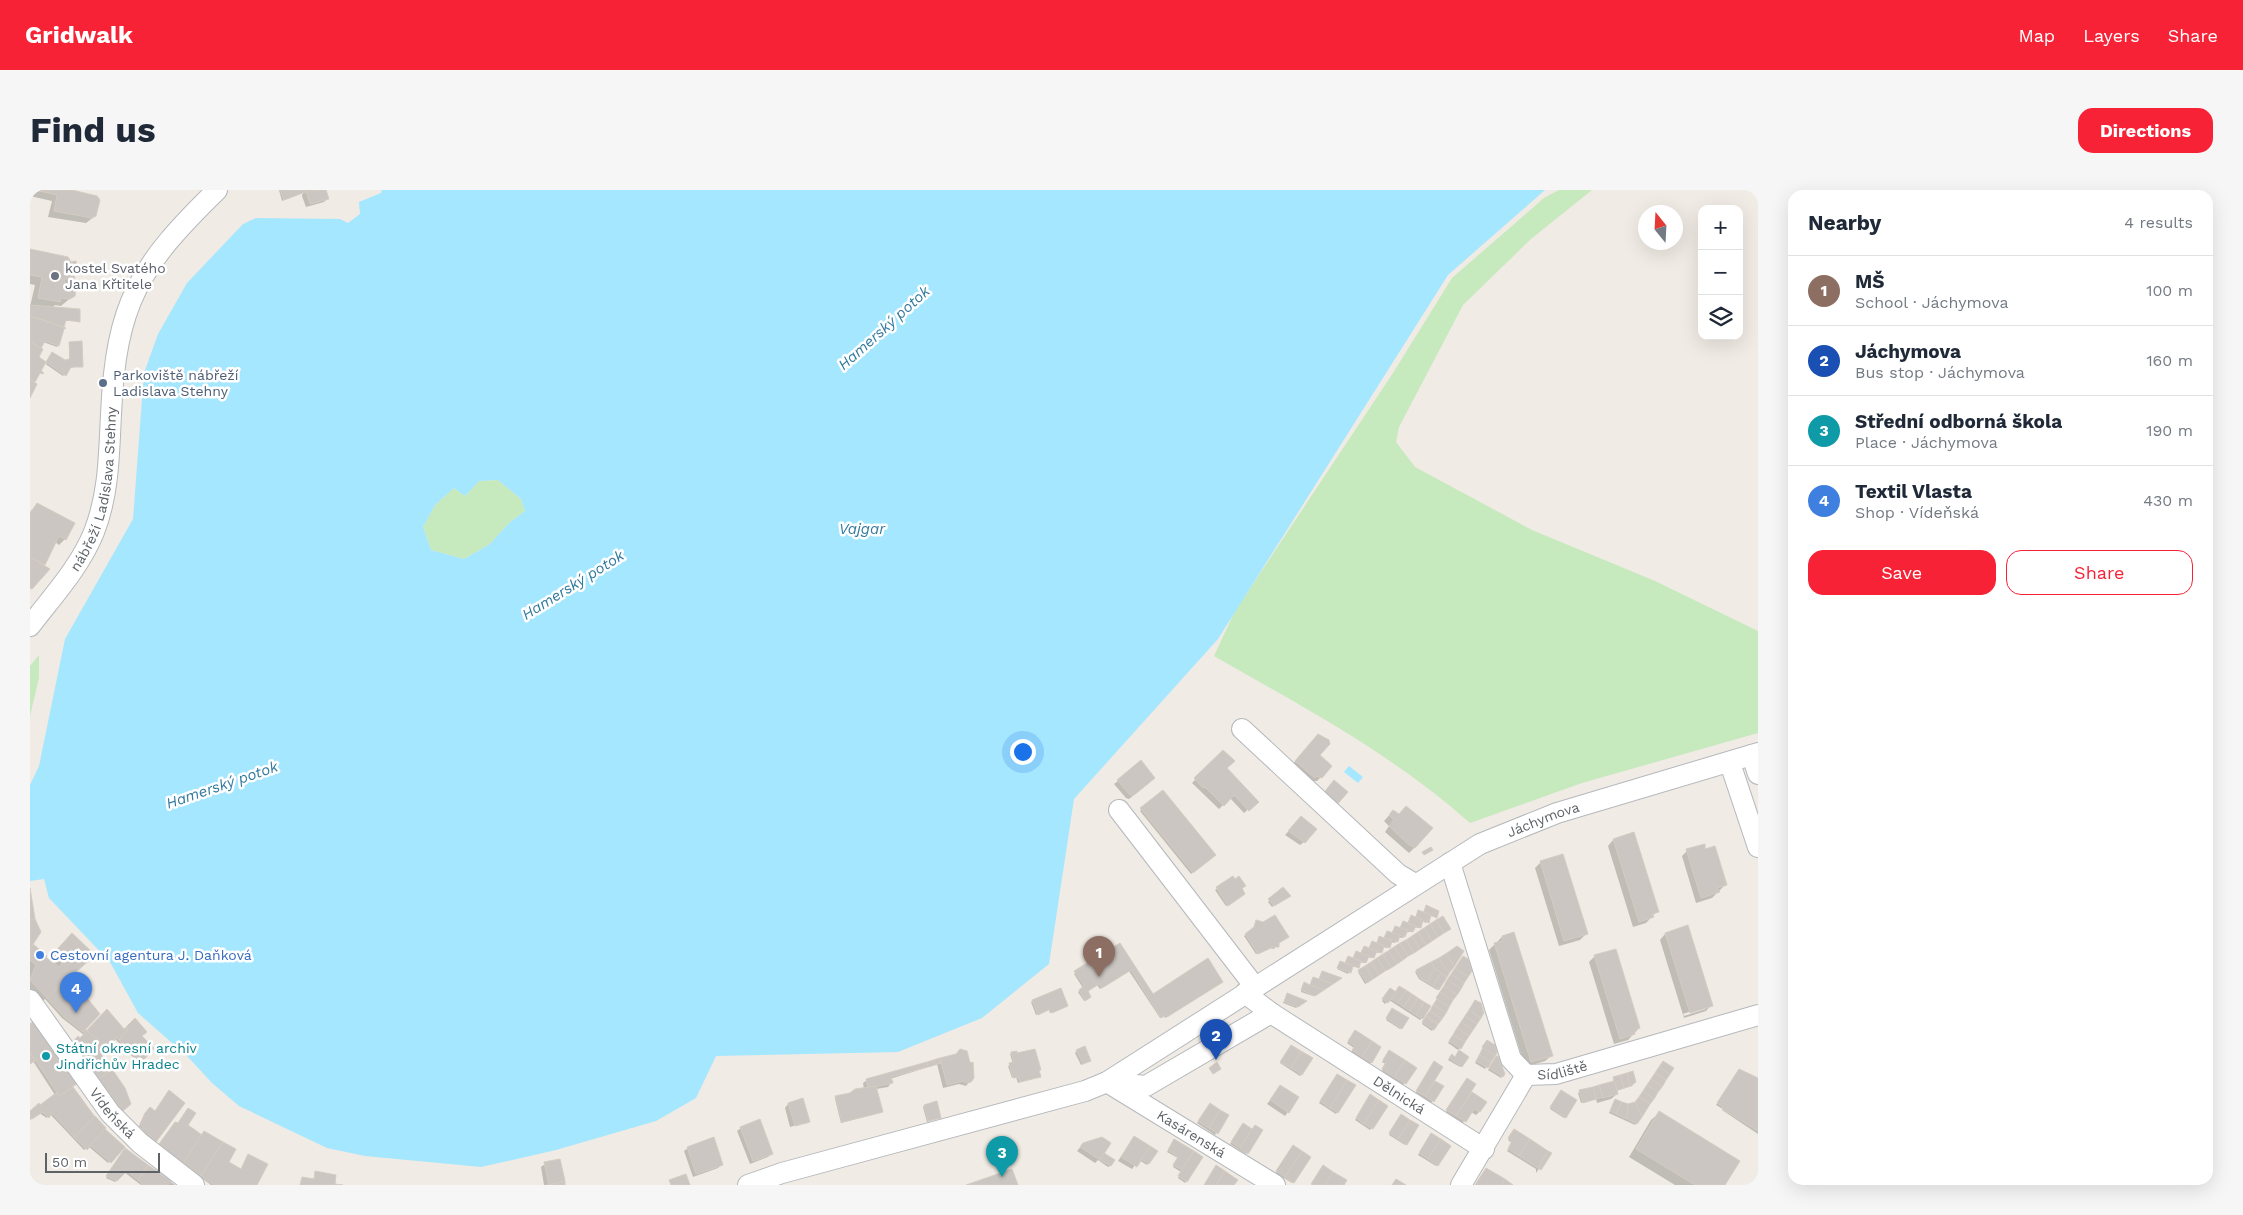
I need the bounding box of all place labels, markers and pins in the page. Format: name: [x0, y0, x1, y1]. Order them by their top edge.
place label: kostel Svatého Jana Křtitele: [65, 260, 166, 292]
marker: kostel Svatého Jana Křtitele: [49, 270, 61, 282]
place label: Parkoviště nábřeží Ladislava Stehny: [113, 367, 239, 399]
marker: Parkoviště nábřeží Ladislava Stehny: [97, 377, 109, 389]
pin: 1: [1083, 936, 1115, 977]
place label: Cestovní agentura J. Daňková: [50, 947, 252, 963]
marker: Cestovní agentura J. Daňková: [34, 949, 46, 961]
pin: 4: [60, 972, 92, 1013]
pin: 2: [1200, 1019, 1232, 1060]
place label: Státní okresní archiv Jindřichův Hradec: [56, 1040, 198, 1072]
marker: Státní okresní archiv Jindřichův Hradec: [40, 1050, 52, 1062]
pin: 3: [986, 1136, 1018, 1177]

